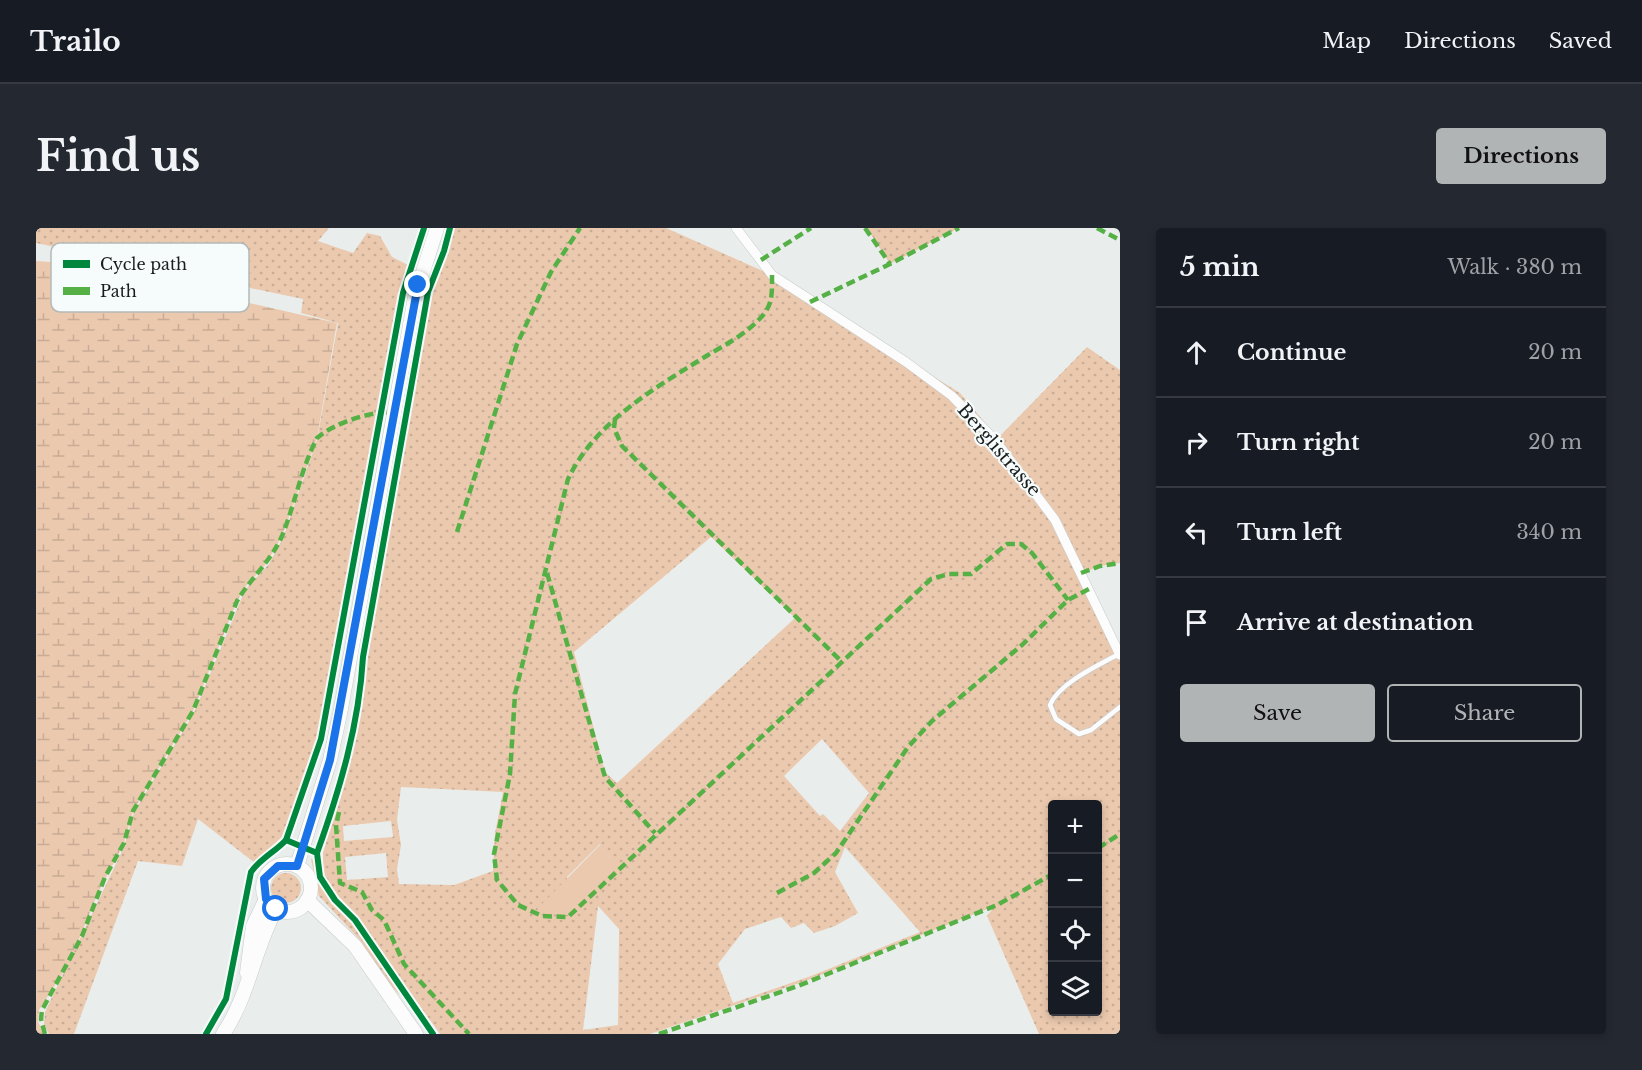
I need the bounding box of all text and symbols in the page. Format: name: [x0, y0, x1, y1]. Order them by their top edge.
text: Trailo: [30, 24, 121, 59]
text: Map: [1322, 28, 1371, 54]
text: Directions: [1404, 28, 1516, 54]
text: Saved: [1549, 28, 1612, 54]
button: Directions: [1436, 128, 1606, 184]
text: Find us: [36, 130, 200, 182]
legend: [51, 243, 249, 312]
text: 5 min: [1180, 251, 1259, 283]
text: Cycle path: [100, 254, 187, 274]
text: Walk · 380 m: [1448, 255, 1582, 279]
route end: [404, 271, 430, 297]
text: Path: [100, 281, 137, 301]
icon: ahead: [1180, 336, 1213, 369]
text: Continue: [1237, 339, 1346, 366]
text: 20 m: [1528, 340, 1582, 364]
street label: Berglistrasse: [953, 399, 1045, 501]
icon: right: [1180, 426, 1213, 459]
text: Turn right: [1237, 429, 1359, 456]
text: 20 m: [1528, 430, 1582, 454]
icon: left: [1180, 516, 1213, 549]
text: Turn left: [1237, 519, 1342, 546]
text: 340 m: [1517, 520, 1582, 544]
icon: arrive: [1180, 606, 1213, 639]
text: Arrive at destination: [1237, 609, 1474, 636]
button: Save: [1180, 684, 1375, 742]
button: Share: [1387, 684, 1582, 742]
map controls: [1048, 800, 1102, 1016]
button: +: [1048, 800, 1102, 854]
button: −: [1048, 854, 1102, 908]
route start: [262, 895, 288, 921]
button: locate: [1048, 908, 1102, 962]
button: layers: [1048, 962, 1102, 1016]

